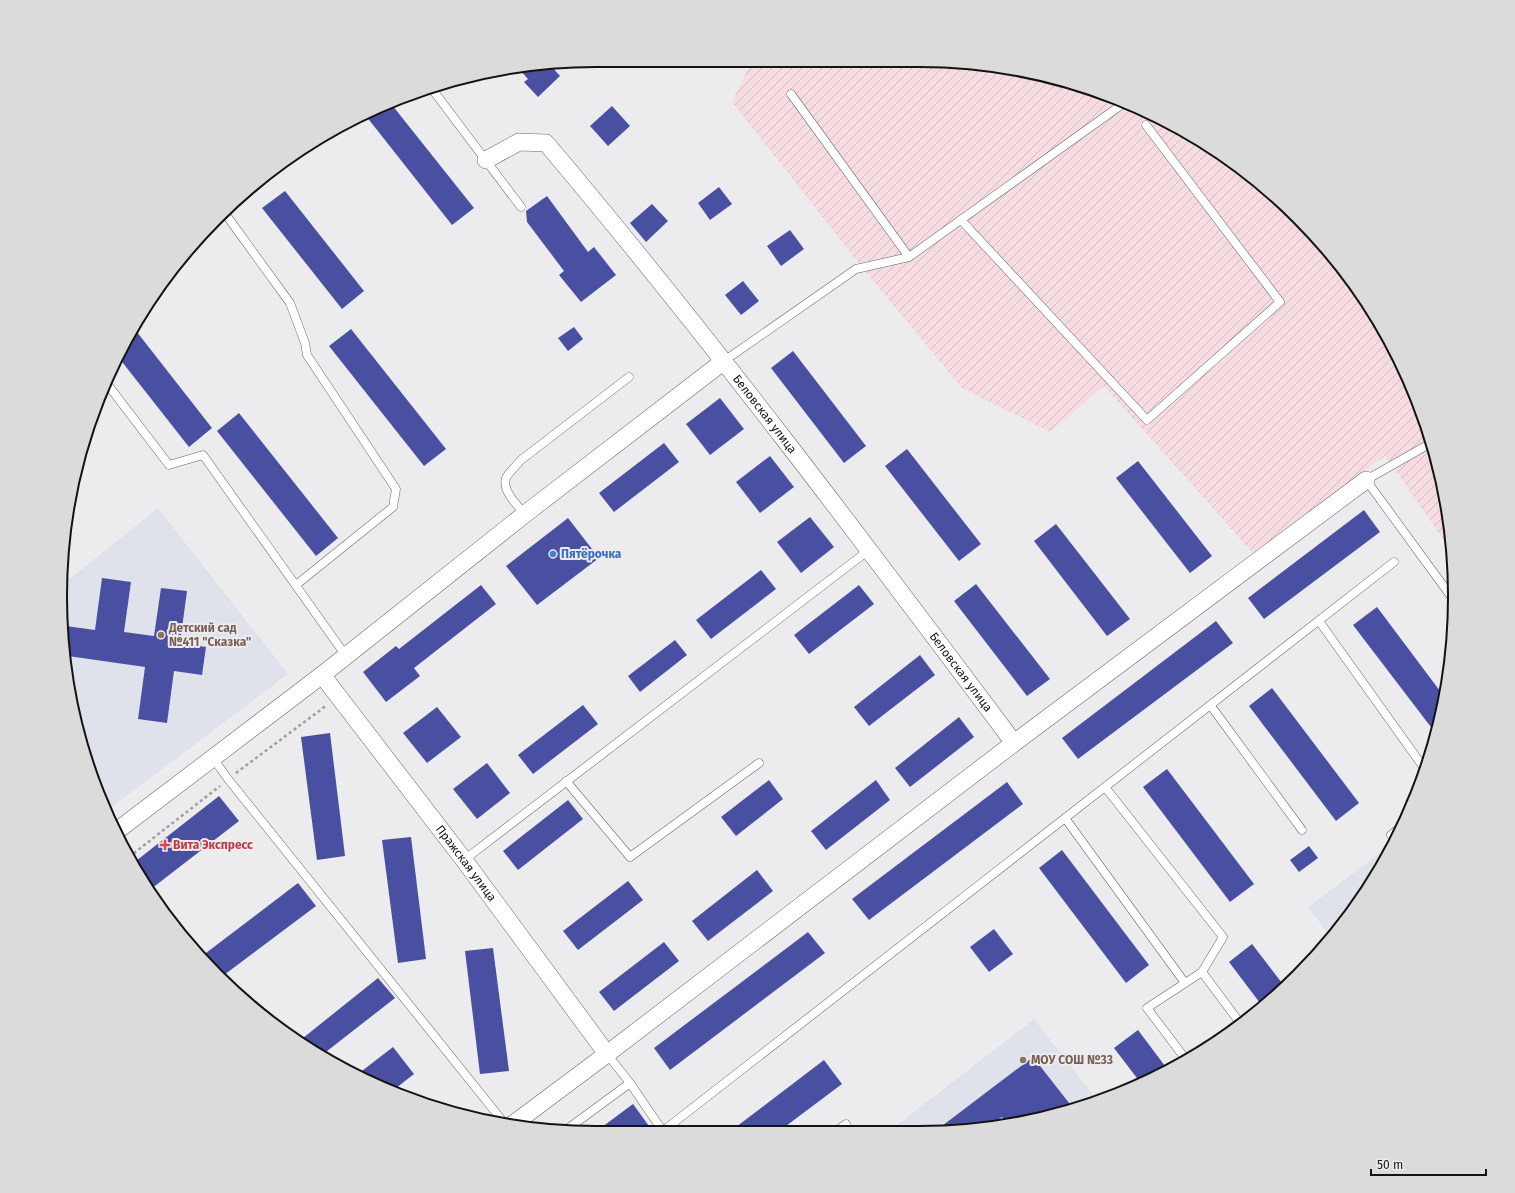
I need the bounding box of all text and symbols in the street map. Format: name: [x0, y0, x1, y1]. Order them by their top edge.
street label: Беловская улица: [730, 372, 800, 456]
place label: Пятёрочка: [561, 547, 622, 561]
marker: Пятёрочка: [548, 549, 558, 559]
place label: Детский сад №411 "Сказка": [168, 621, 251, 649]
marker: Детский сад №411 "Сказка": [156, 630, 166, 640]
street label: Беловская улица: [927, 630, 995, 715]
street label: Пражская улица: [433, 822, 499, 904]
place label: Вита Экспресс: [173, 838, 253, 852]
marker: Вита Экспресс: [160, 840, 170, 850]
place label: МОУ СОШ №33: [1031, 1053, 1113, 1067]
marker: МОУ СОШ №33: [1018, 1055, 1028, 1065]
scale bar: [1371, 1151, 1486, 1177]
text: 50 m: [1377, 1158, 1403, 1172]

